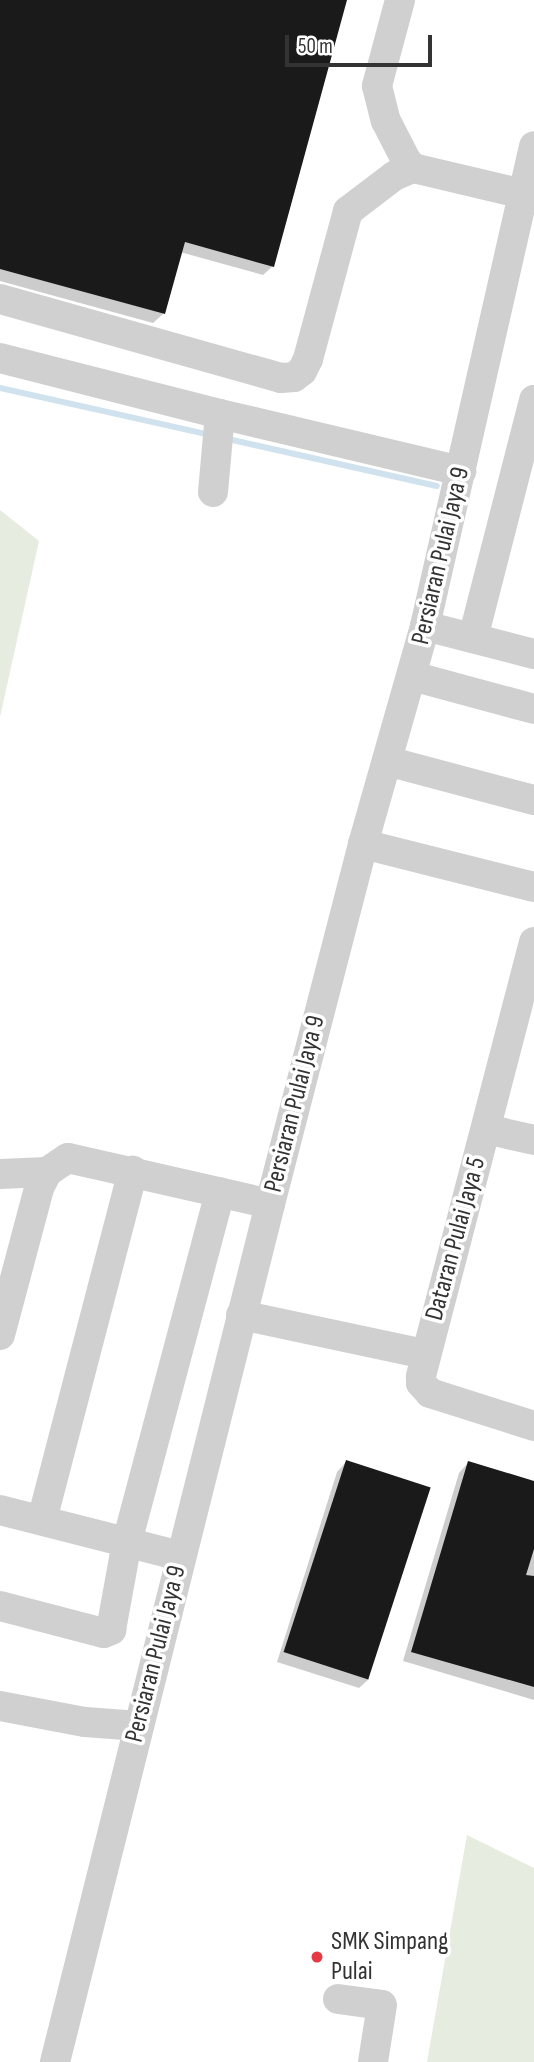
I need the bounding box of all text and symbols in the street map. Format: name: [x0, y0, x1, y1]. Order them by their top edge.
scale bar: [289, 21, 436, 65]
text: 50 m: [298, 34, 333, 59]
street label: Persiaran Pulai Jaya 9: [405, 464, 477, 648]
street label: Persiaran Pulai Jaya 9: [258, 1012, 332, 1196]
street label: Dataran Pulai Jaya 5: [419, 1154, 493, 1324]
street label: Persiaran Pulai Jaya 9: [119, 1562, 193, 1746]
place label: SMK Simpang Pulai: [331, 1926, 448, 1988]
marker: SMK Simpang Pulai: [309, 1949, 325, 1965]

